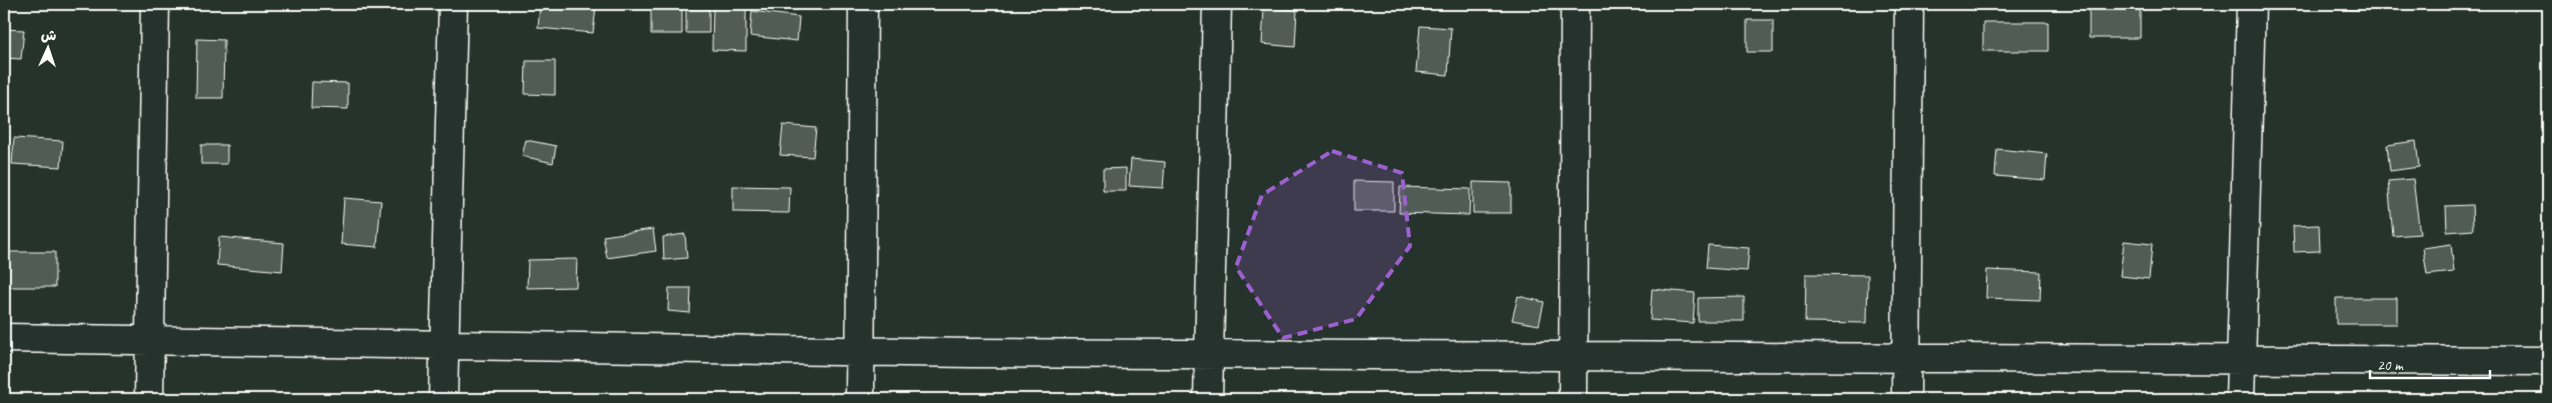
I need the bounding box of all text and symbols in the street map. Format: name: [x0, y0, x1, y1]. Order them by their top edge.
north arrow: [22, 22, 72, 72]
text: ش: [41, 27, 57, 44]
scale bar: [2370, 348, 2490, 380]
text: 20 m: [2377, 356, 2404, 375]

